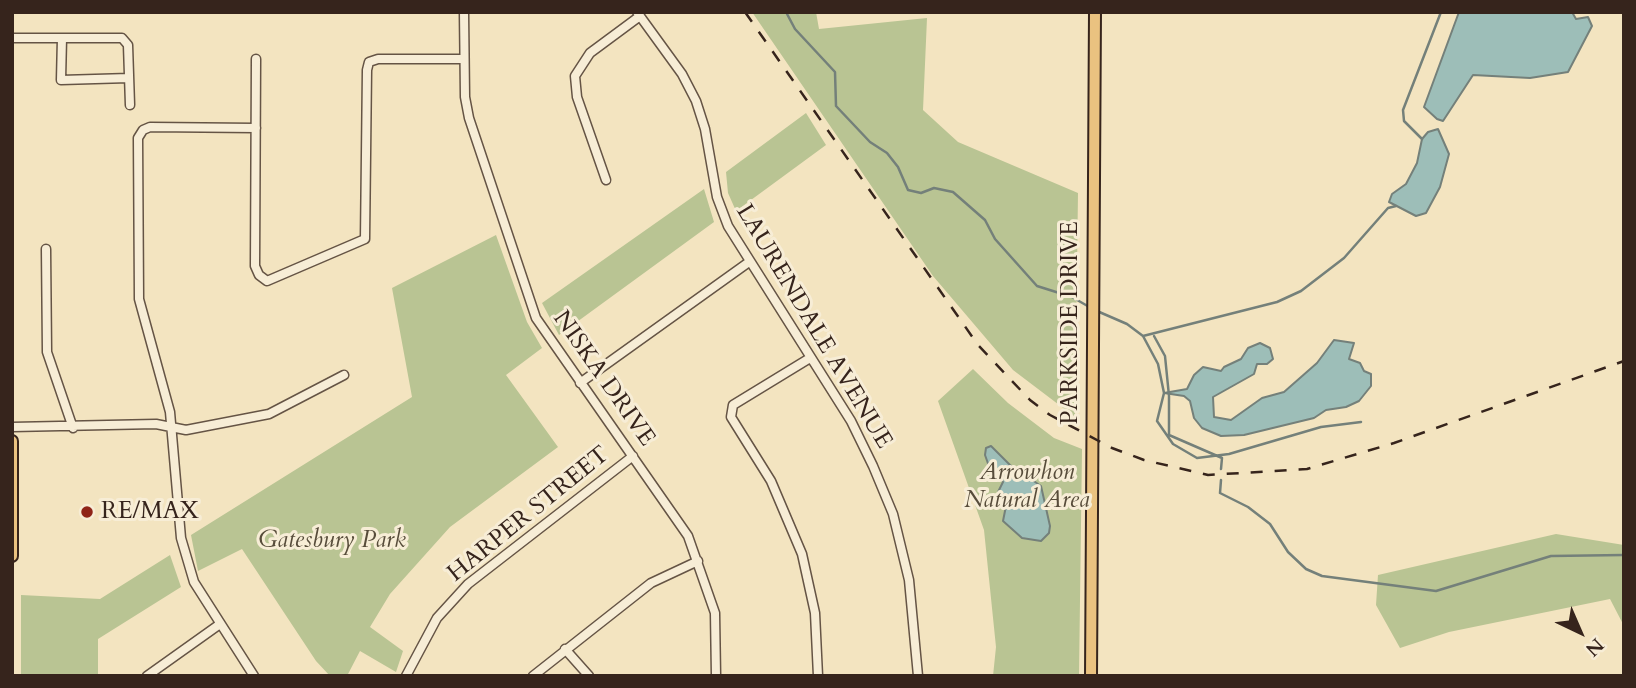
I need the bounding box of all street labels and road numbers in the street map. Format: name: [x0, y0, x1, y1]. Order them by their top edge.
street label: LAURENDALE AVENUE: [729, 200, 897, 454]
street label: PARKSIDE DRIVE: [1057, 221, 1085, 425]
street label: NISKA DRIVE: [546, 306, 660, 452]
street label: HARPER STREET: [442, 441, 616, 589]

